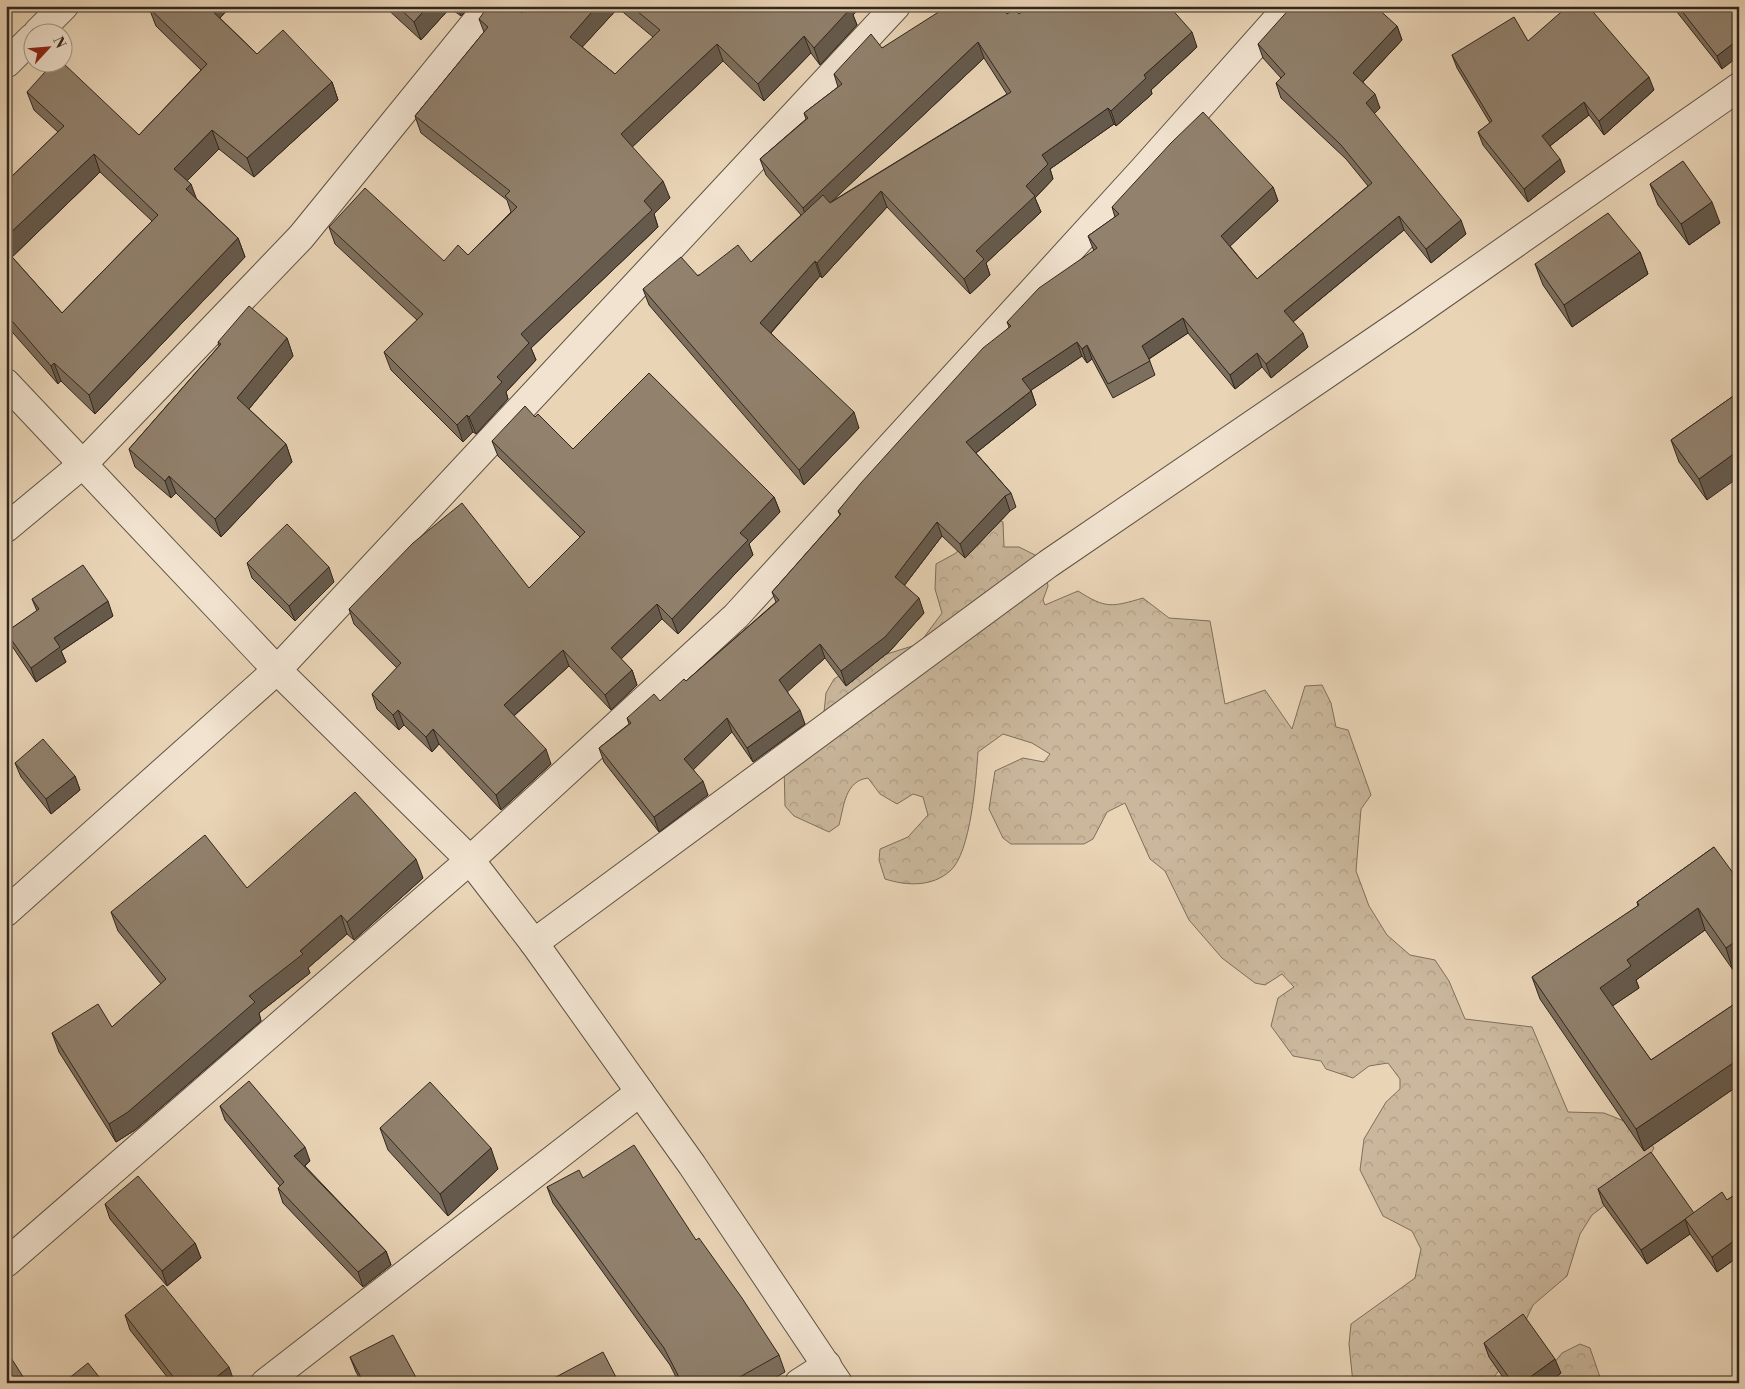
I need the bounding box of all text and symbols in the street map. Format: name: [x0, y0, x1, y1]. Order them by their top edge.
north arrow: [22, 22, 72, 72]
text: N: [48, 34, 69, 52]

